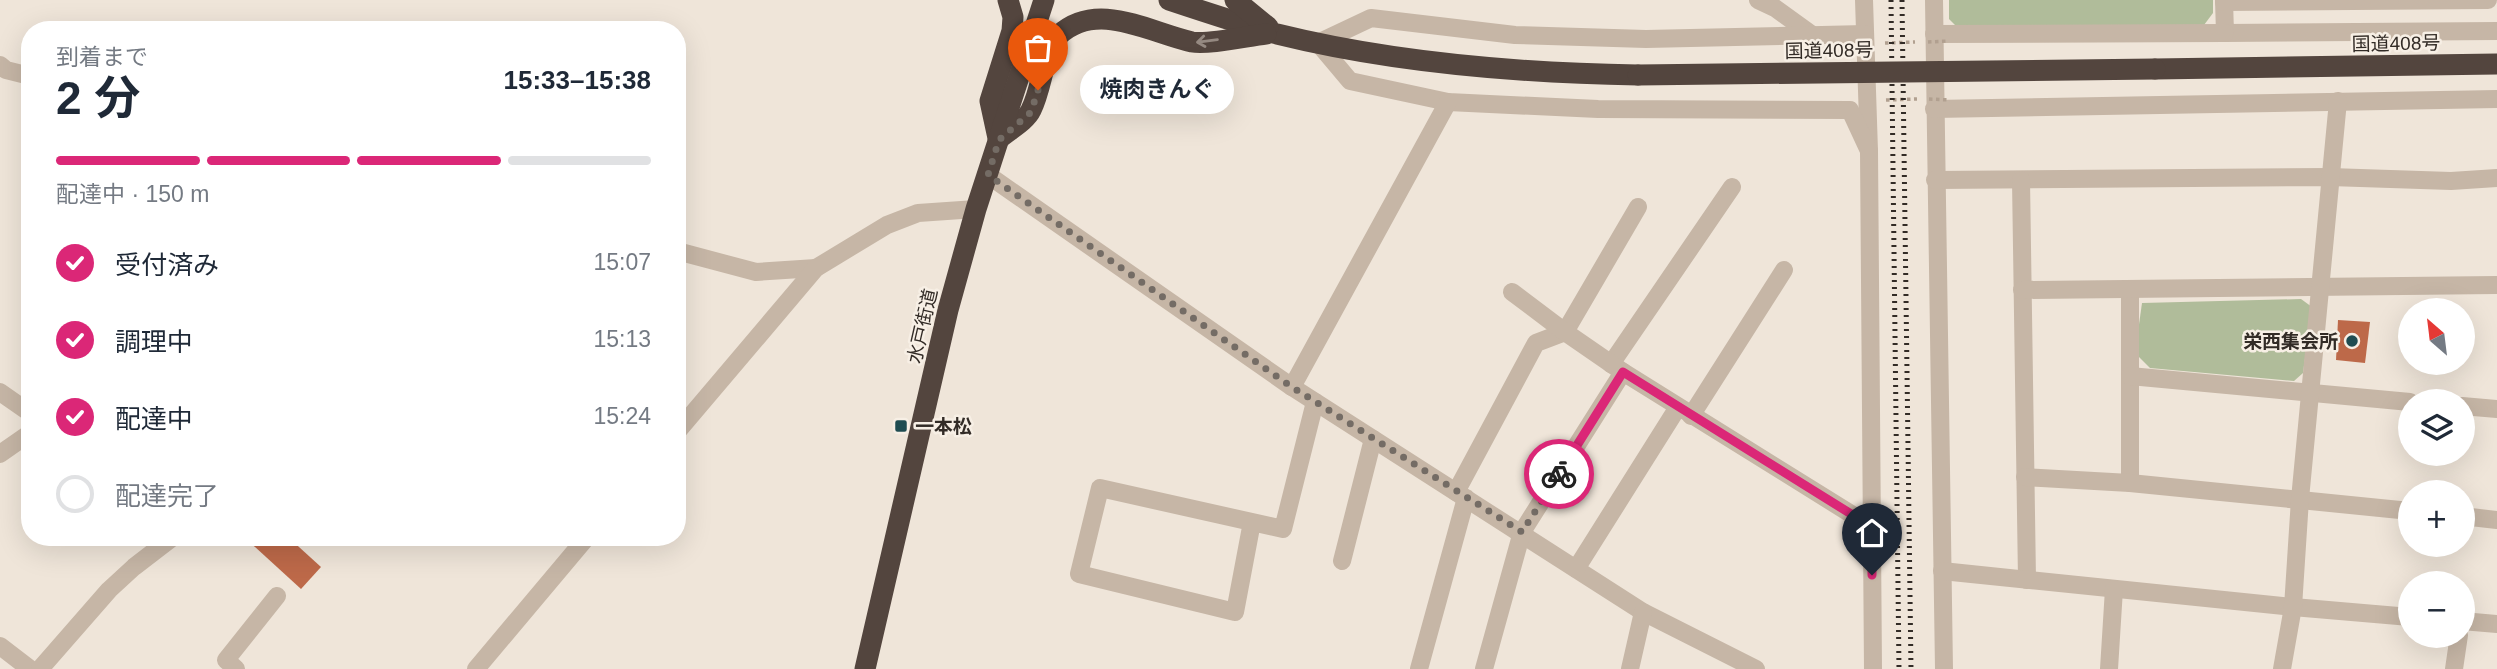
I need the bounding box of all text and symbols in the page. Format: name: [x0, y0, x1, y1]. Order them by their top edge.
pin: [1008, 18, 1068, 90]
icon: bag: [1019, 29, 1057, 67]
street label: 国道408号: [2351, 32, 2441, 55]
one-way arrow: [1197, 35, 1219, 48]
street label: 国道408号: [1784, 39, 1874, 62]
text: 到着まで: [56, 44, 148, 70]
text: 15:33–15:38: [504, 65, 651, 95]
callout: 焼肉きんぐ: [1080, 66, 1234, 114]
text: 2 分: [56, 72, 140, 124]
text: 焼肉きんぐ: [1100, 76, 1215, 102]
text: 配達中 · 150 m: [56, 181, 209, 207]
icon: check: [56, 244, 94, 282]
text: 15:07: [593, 249, 651, 275]
text: 受付済み: [115, 250, 219, 280]
street label: 水戸街道: [904, 287, 941, 366]
north arrow: [2398, 298, 2474, 374]
map controls: [2398, 298, 2475, 648]
icon: check: [56, 321, 94, 359]
text: 15:13: [593, 326, 651, 352]
text: 調理中: [115, 327, 193, 357]
place label: 栄西集会所: [2243, 331, 2338, 352]
marker: 栄西集会所: [2344, 333, 2360, 349]
button: layers: [2398, 389, 2475, 466]
icon: check: [56, 398, 94, 436]
text: 15:24: [593, 403, 651, 429]
text: 配達中: [115, 404, 193, 434]
place label: 一本松: [915, 416, 972, 437]
marker: 一本松: [893, 418, 909, 434]
courier: [1524, 439, 1594, 509]
icon: bike: [1540, 455, 1578, 493]
button: +: [2398, 480, 2475, 557]
text: 配達完了: [115, 481, 219, 511]
pin: [1842, 503, 1902, 575]
icon: home: [1853, 514, 1891, 552]
button: −: [2398, 571, 2475, 648]

